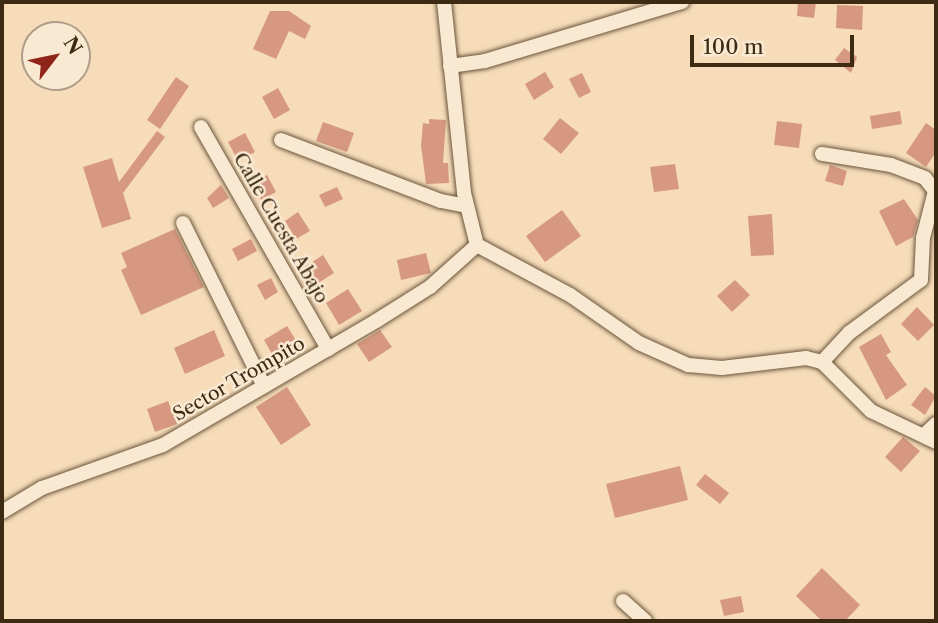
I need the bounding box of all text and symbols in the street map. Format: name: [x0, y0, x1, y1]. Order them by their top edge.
north arrow: [21, 21, 91, 91]
scale bar: [693, 21, 858, 65]
text: N: [58, 33, 87, 59]
text: 100 m: [703, 34, 764, 59]
street label: Calle Cuesta Abajo: [228, 148, 334, 308]
street label: Sector Trompito: [169, 332, 309, 426]

